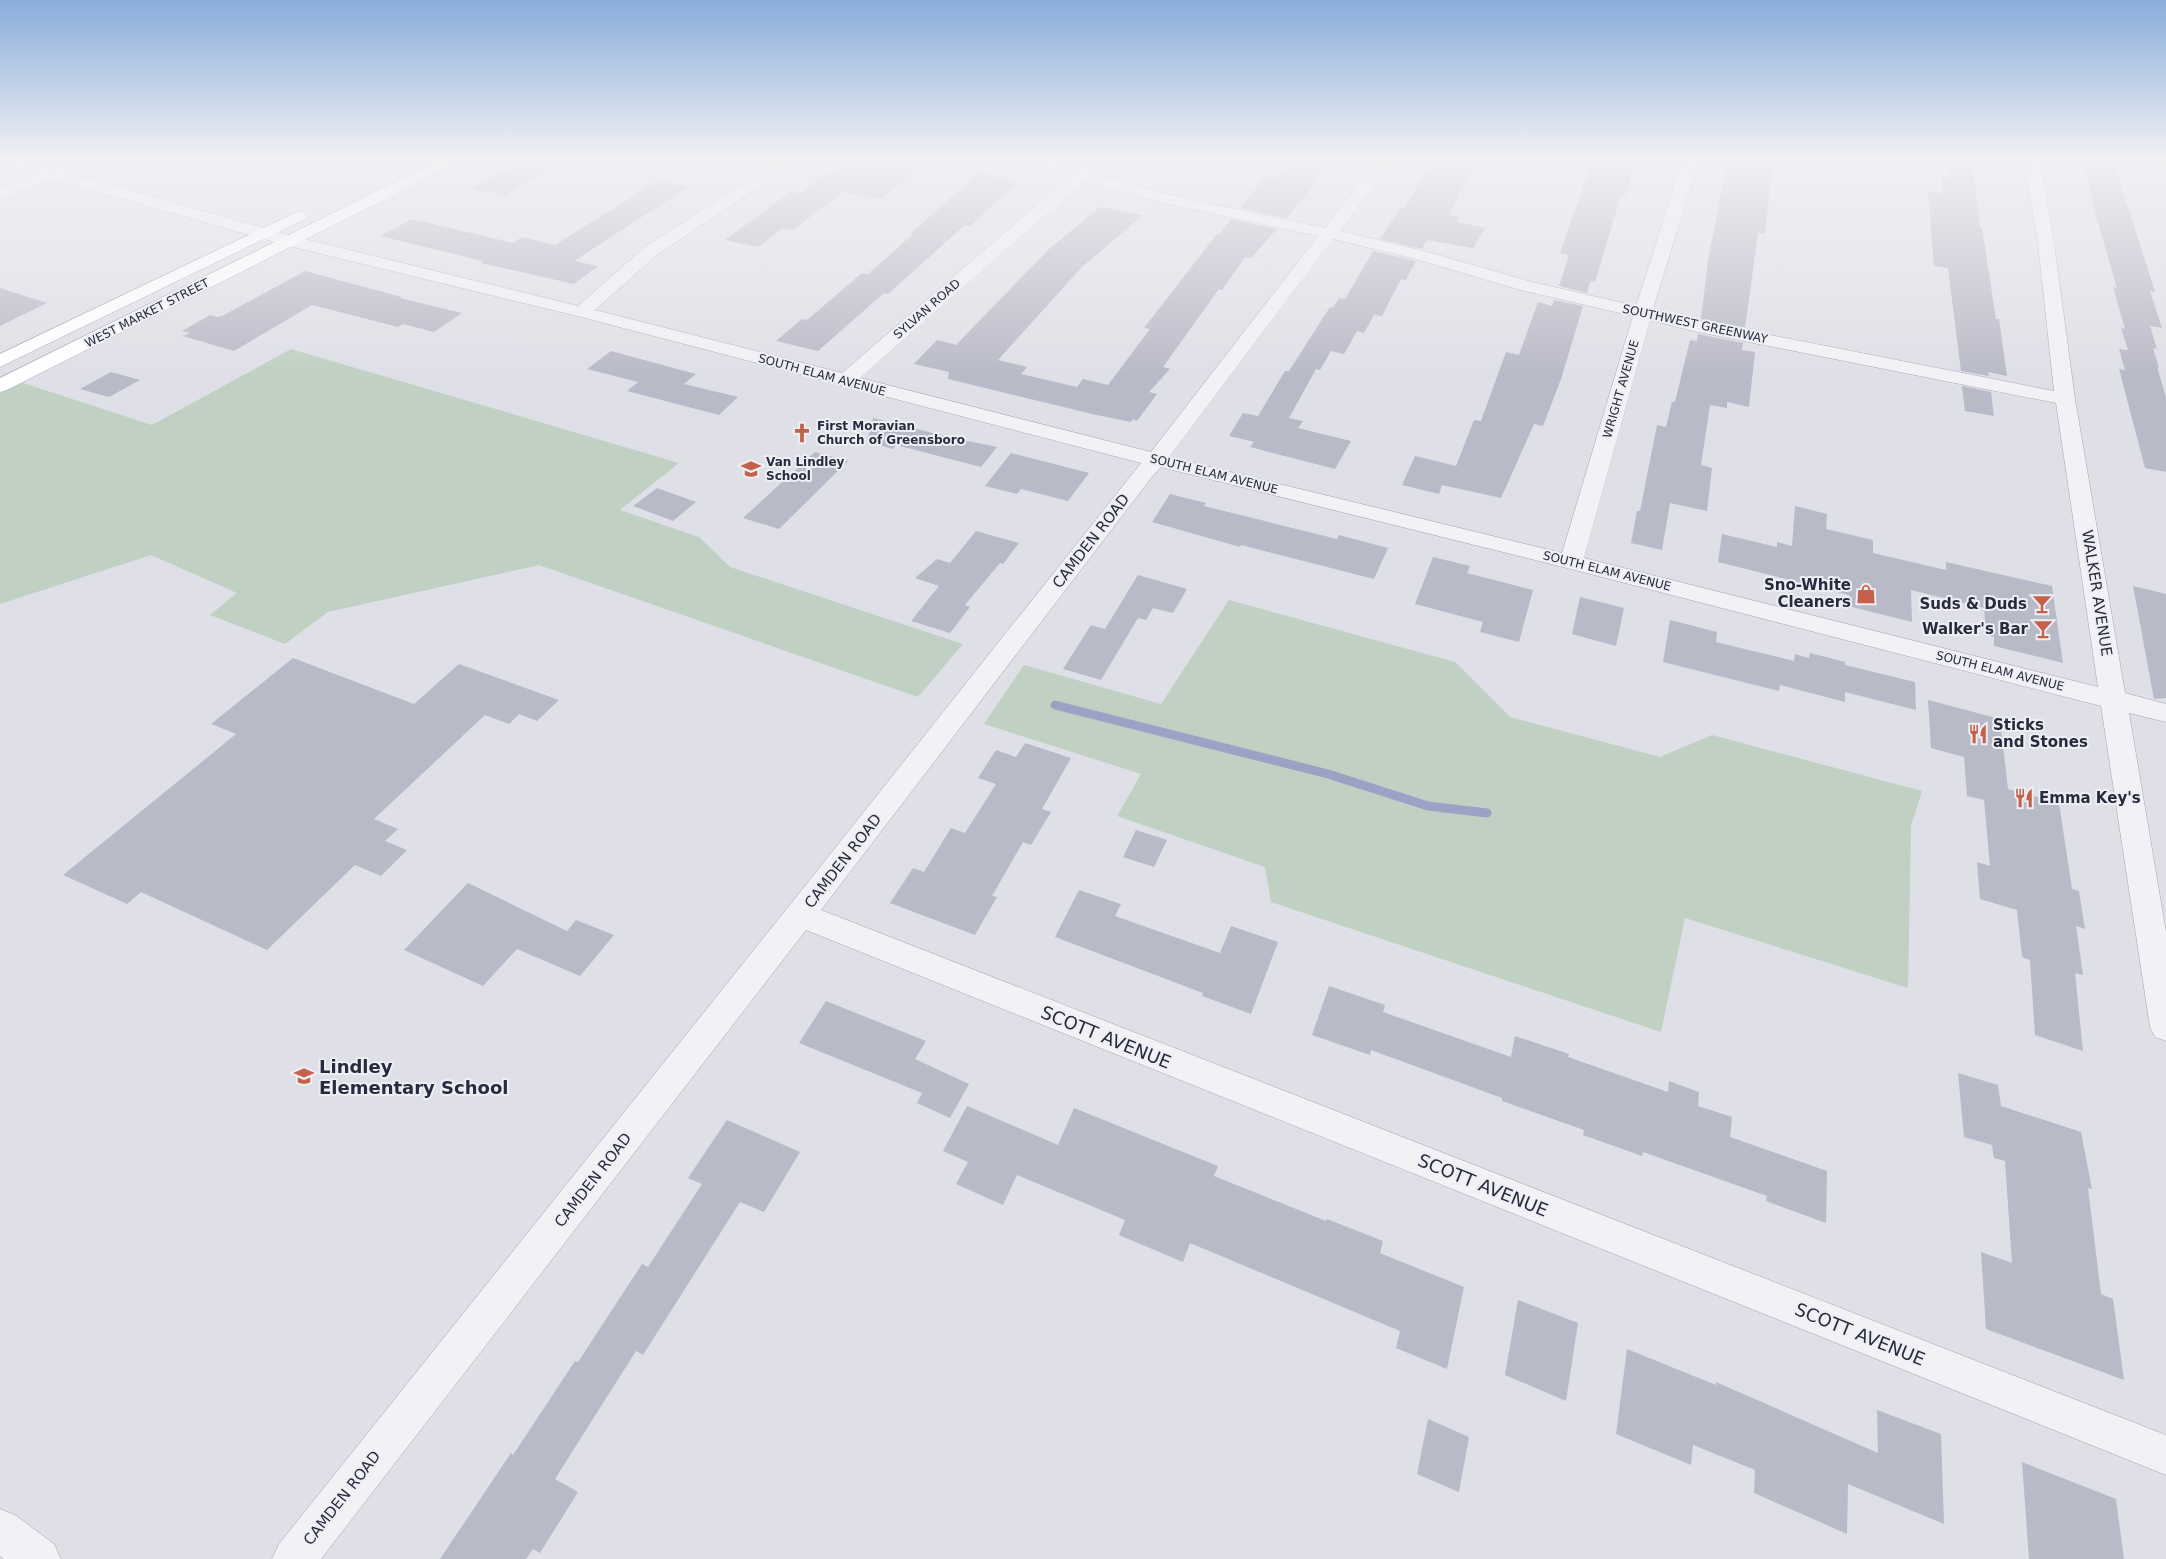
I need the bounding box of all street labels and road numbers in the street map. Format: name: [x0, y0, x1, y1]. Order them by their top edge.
street label: WEST MARKET STREET: [83, 275, 212, 350]
street label: SYLVAN ROAD: [891, 276, 963, 342]
street label: SOUTHWEST GREENWAY: [1621, 302, 1769, 346]
street label: WRIGHT AVENUE: [1600, 338, 1642, 440]
street label: SOUTH ELAM AVENUE: [757, 351, 887, 399]
street label: SOUTH ELAM AVENUE: [1149, 451, 1279, 497]
street label: CAMDEN ROAD: [1049, 490, 1133, 592]
street label: WALKER AVENUE: [2078, 528, 2116, 658]
street label: SOUTH ELAM AVENUE: [1542, 548, 1672, 594]
street label: SOUTH ELAM AVENUE: [1935, 648, 2065, 694]
street label: CAMDEN ROAD: [801, 810, 885, 912]
street label: SCOTT AVENUE: [1038, 1001, 1174, 1073]
street label: CAMDEN ROAD: [551, 1129, 635, 1231]
street label: SCOTT AVENUE: [1415, 1149, 1551, 1221]
street label: SCOTT AVENUE: [1792, 1298, 1928, 1370]
street label: CAMDEN ROAD: [300, 1447, 384, 1549]

